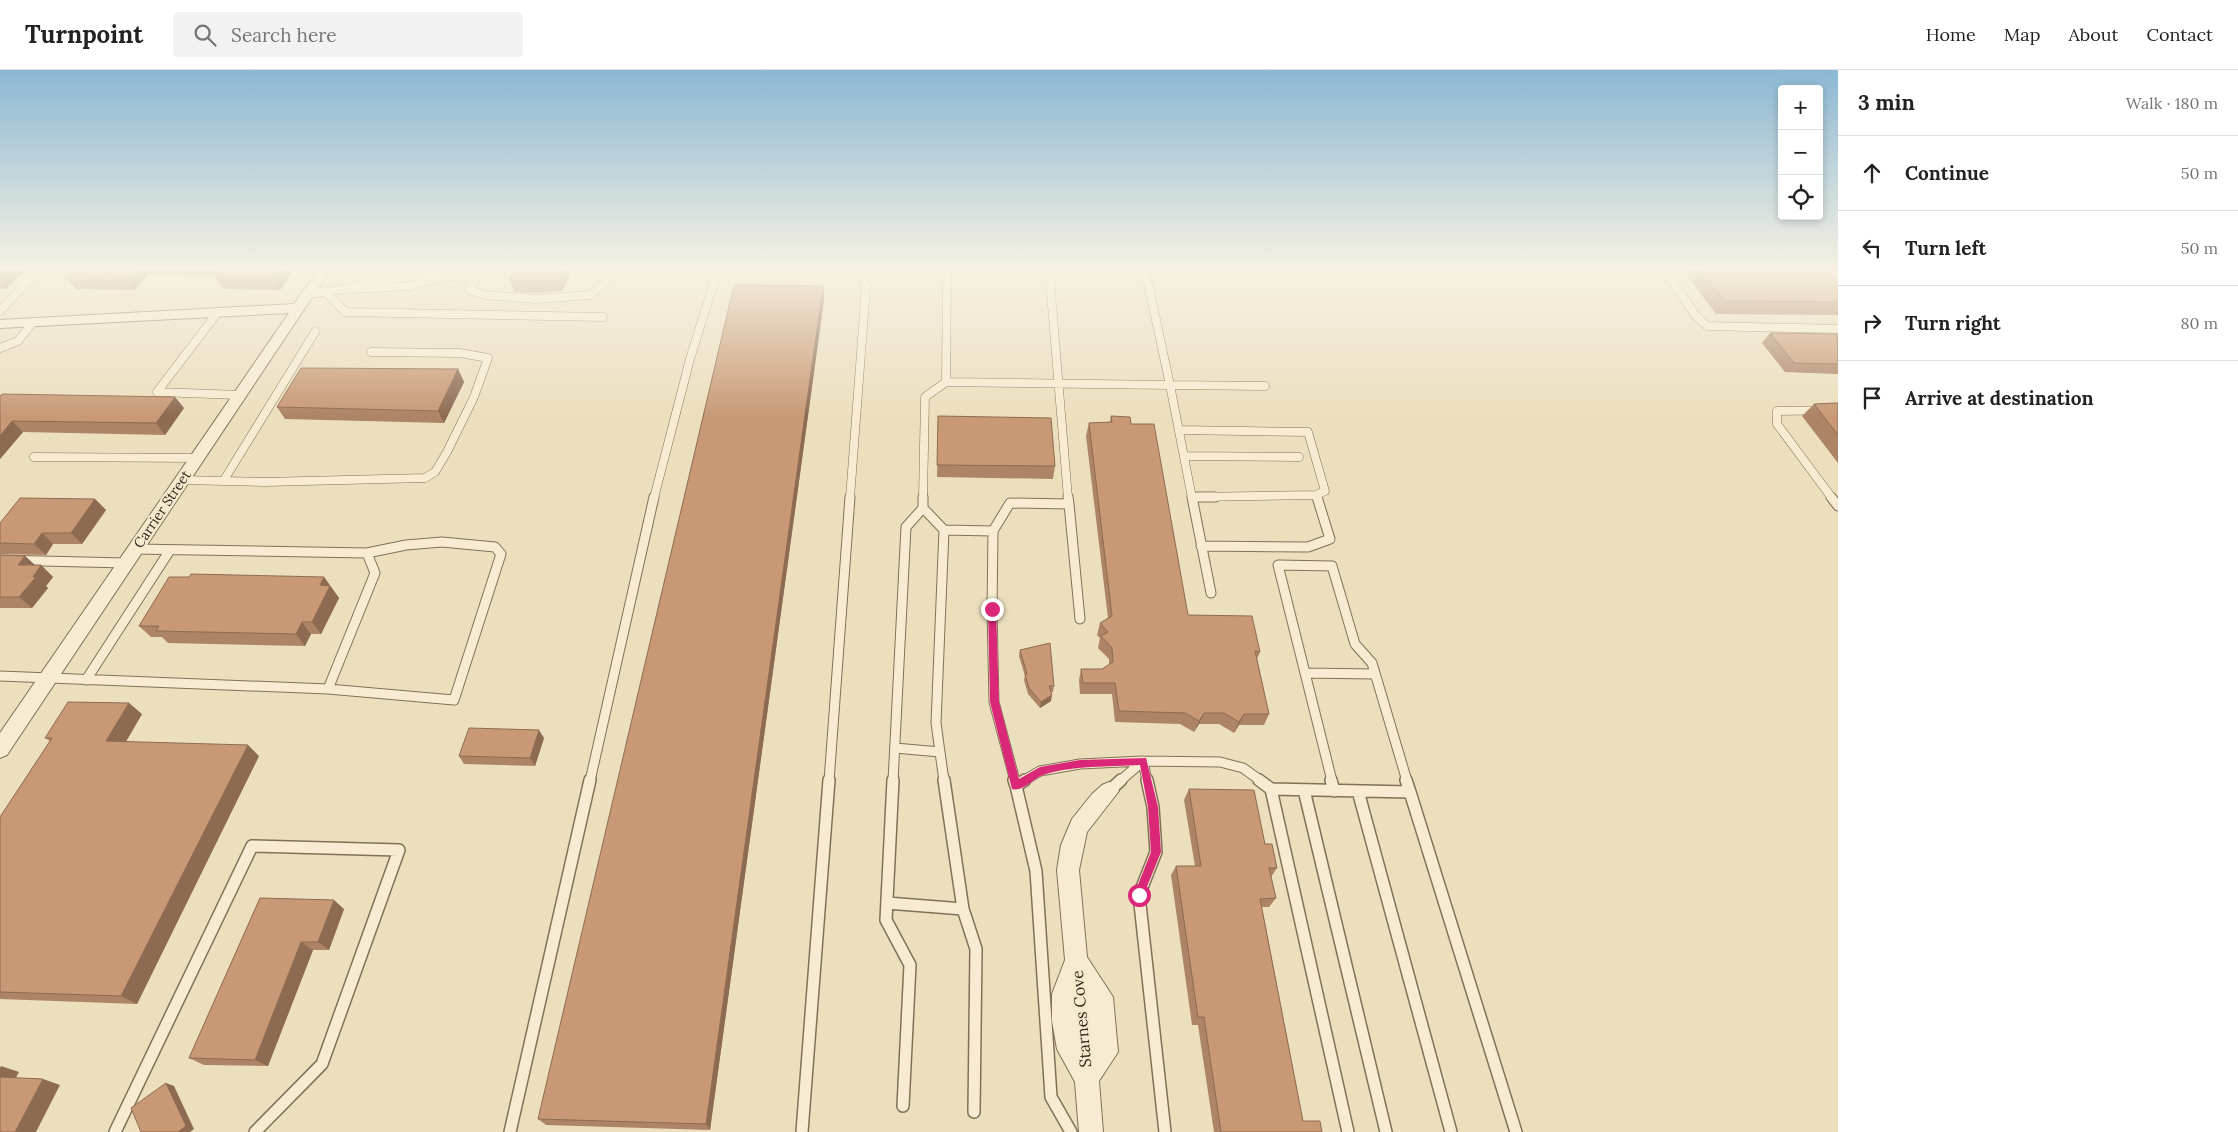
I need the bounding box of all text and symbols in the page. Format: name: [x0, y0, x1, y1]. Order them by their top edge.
search box: [173, 12, 523, 57]
text: Turnpoint: [25, 19, 143, 50]
icon: search: [191, 21, 219, 49]
text: Search here: [231, 23, 337, 47]
text: Home: [1926, 23, 1976, 46]
text: Map: [2004, 23, 2040, 46]
text: About: [2068, 23, 2118, 46]
text: Contact: [2146, 23, 2213, 46]
map controls: [1778, 85, 1823, 220]
button: +: [1778, 85, 1823, 130]
text: 3 min: [1858, 89, 1915, 116]
text: Walk · 180 m: [2126, 93, 2218, 113]
button: −: [1778, 130, 1823, 175]
icon: ahead: [1858, 159, 1886, 187]
text: Continue: [1905, 161, 1989, 185]
text: 50 m: [2181, 163, 2218, 183]
button: locate: [1778, 175, 1823, 220]
icon: left: [1858, 234, 1886, 262]
text: Turn left: [1905, 236, 1986, 260]
text: 50 m: [2181, 238, 2218, 258]
icon: right: [1858, 309, 1886, 337]
text: Turn right: [1905, 311, 2001, 335]
text: 80 m: [2181, 313, 2218, 333]
icon: arrive: [1858, 384, 1886, 412]
text: Arrive at destination: [1905, 386, 2094, 410]
street label: Carrier Street: [129, 466, 195, 551]
route end: [981, 598, 1004, 621]
route start: [1128, 884, 1151, 907]
street label: Starnes Cove: [1067, 969, 1095, 1068]

